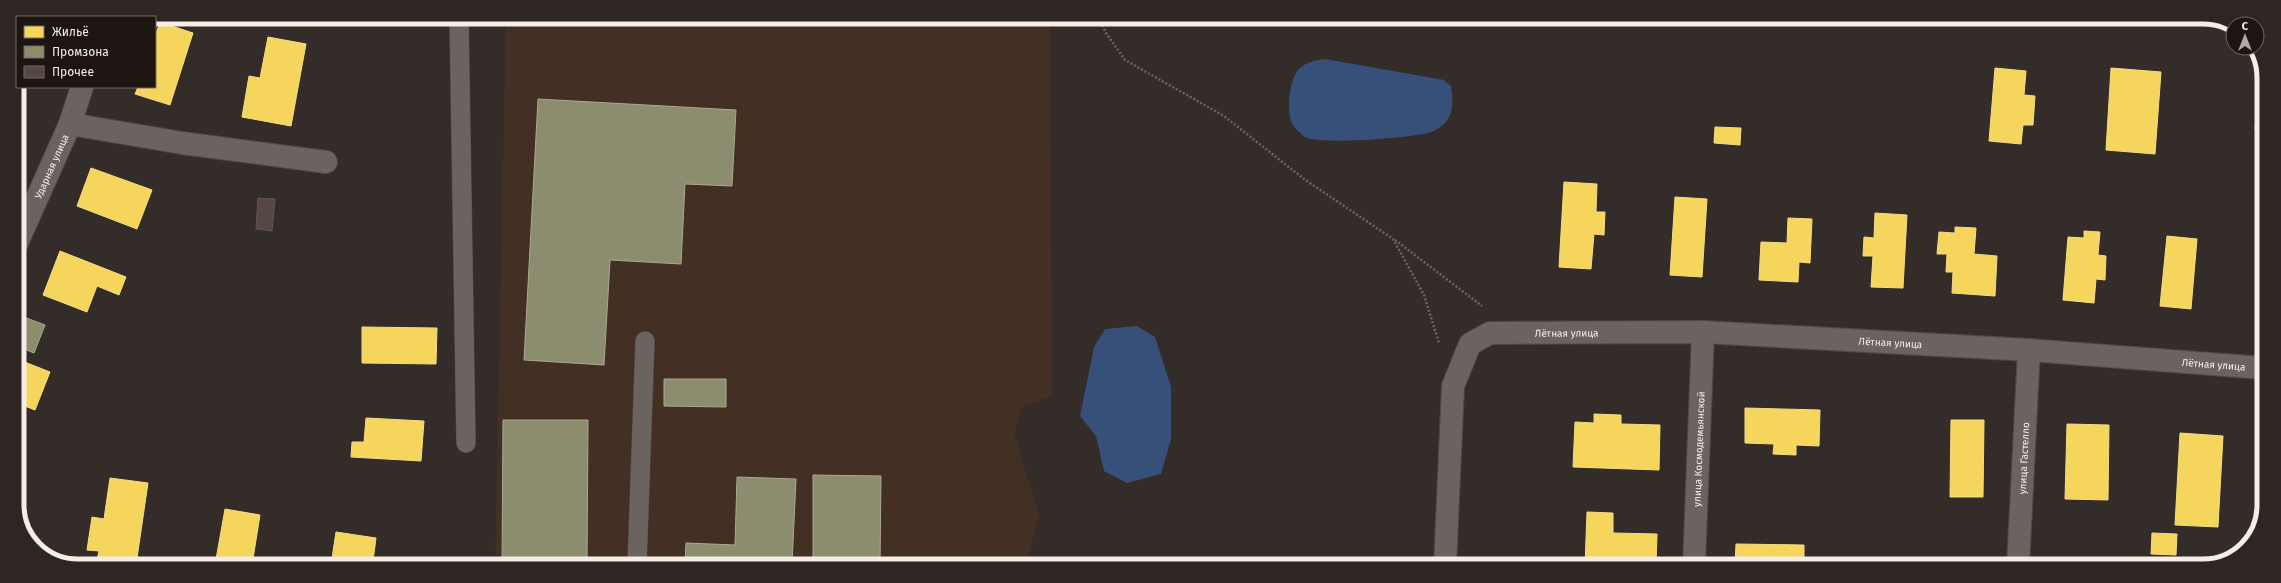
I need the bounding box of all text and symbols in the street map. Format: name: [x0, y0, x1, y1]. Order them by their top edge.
legend: [16, 16, 156, 88]
north arrow: [2225, 16, 2265, 56]
text: С: [2242, 20, 2249, 33]
text: Жильё: [52, 25, 89, 39]
text: Промзона: [52, 45, 109, 59]
text: Прочее: [52, 65, 94, 79]
street label: Ударная улица: [32, 133, 72, 201]
street label: Лётная улица: [1535, 327, 1599, 340]
street label: Лётная улица: [1858, 335, 1923, 351]
street label: Лётная улица: [2181, 356, 2246, 374]
street label: улица Космодемьянской: [1691, 391, 1708, 507]
street label: улица Гастелло: [2017, 422, 2032, 494]

